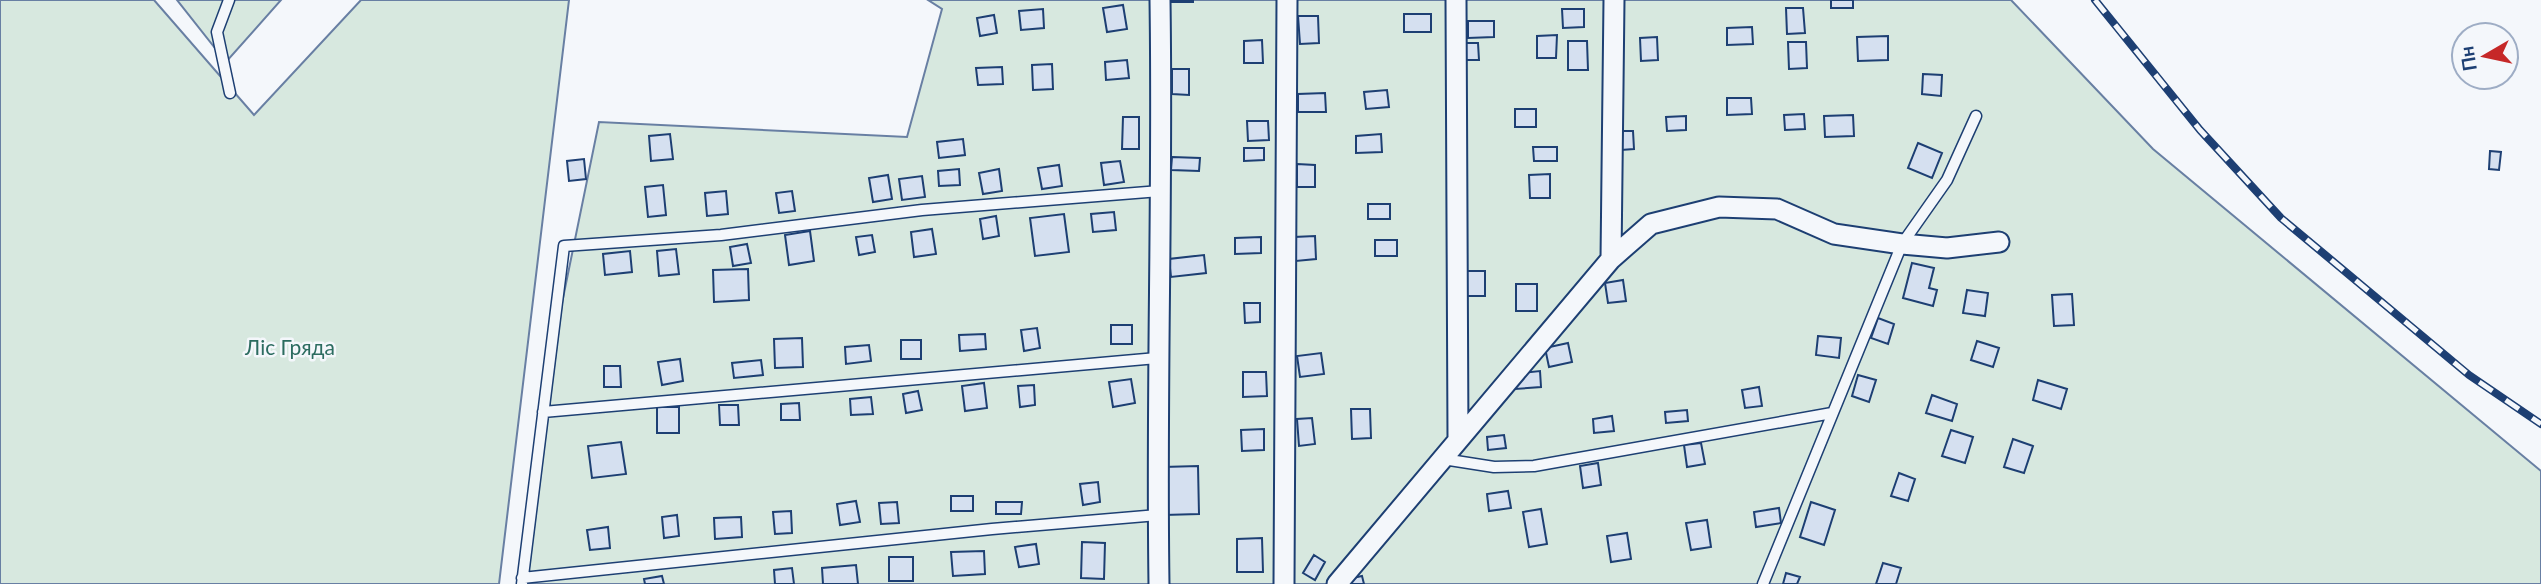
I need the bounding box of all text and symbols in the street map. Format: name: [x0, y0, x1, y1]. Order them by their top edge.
north arrow: [2450, 21, 2520, 91]
text: Пн: [2454, 45, 2481, 73]
park label: Ліс Гряда: [244, 334, 335, 359]

